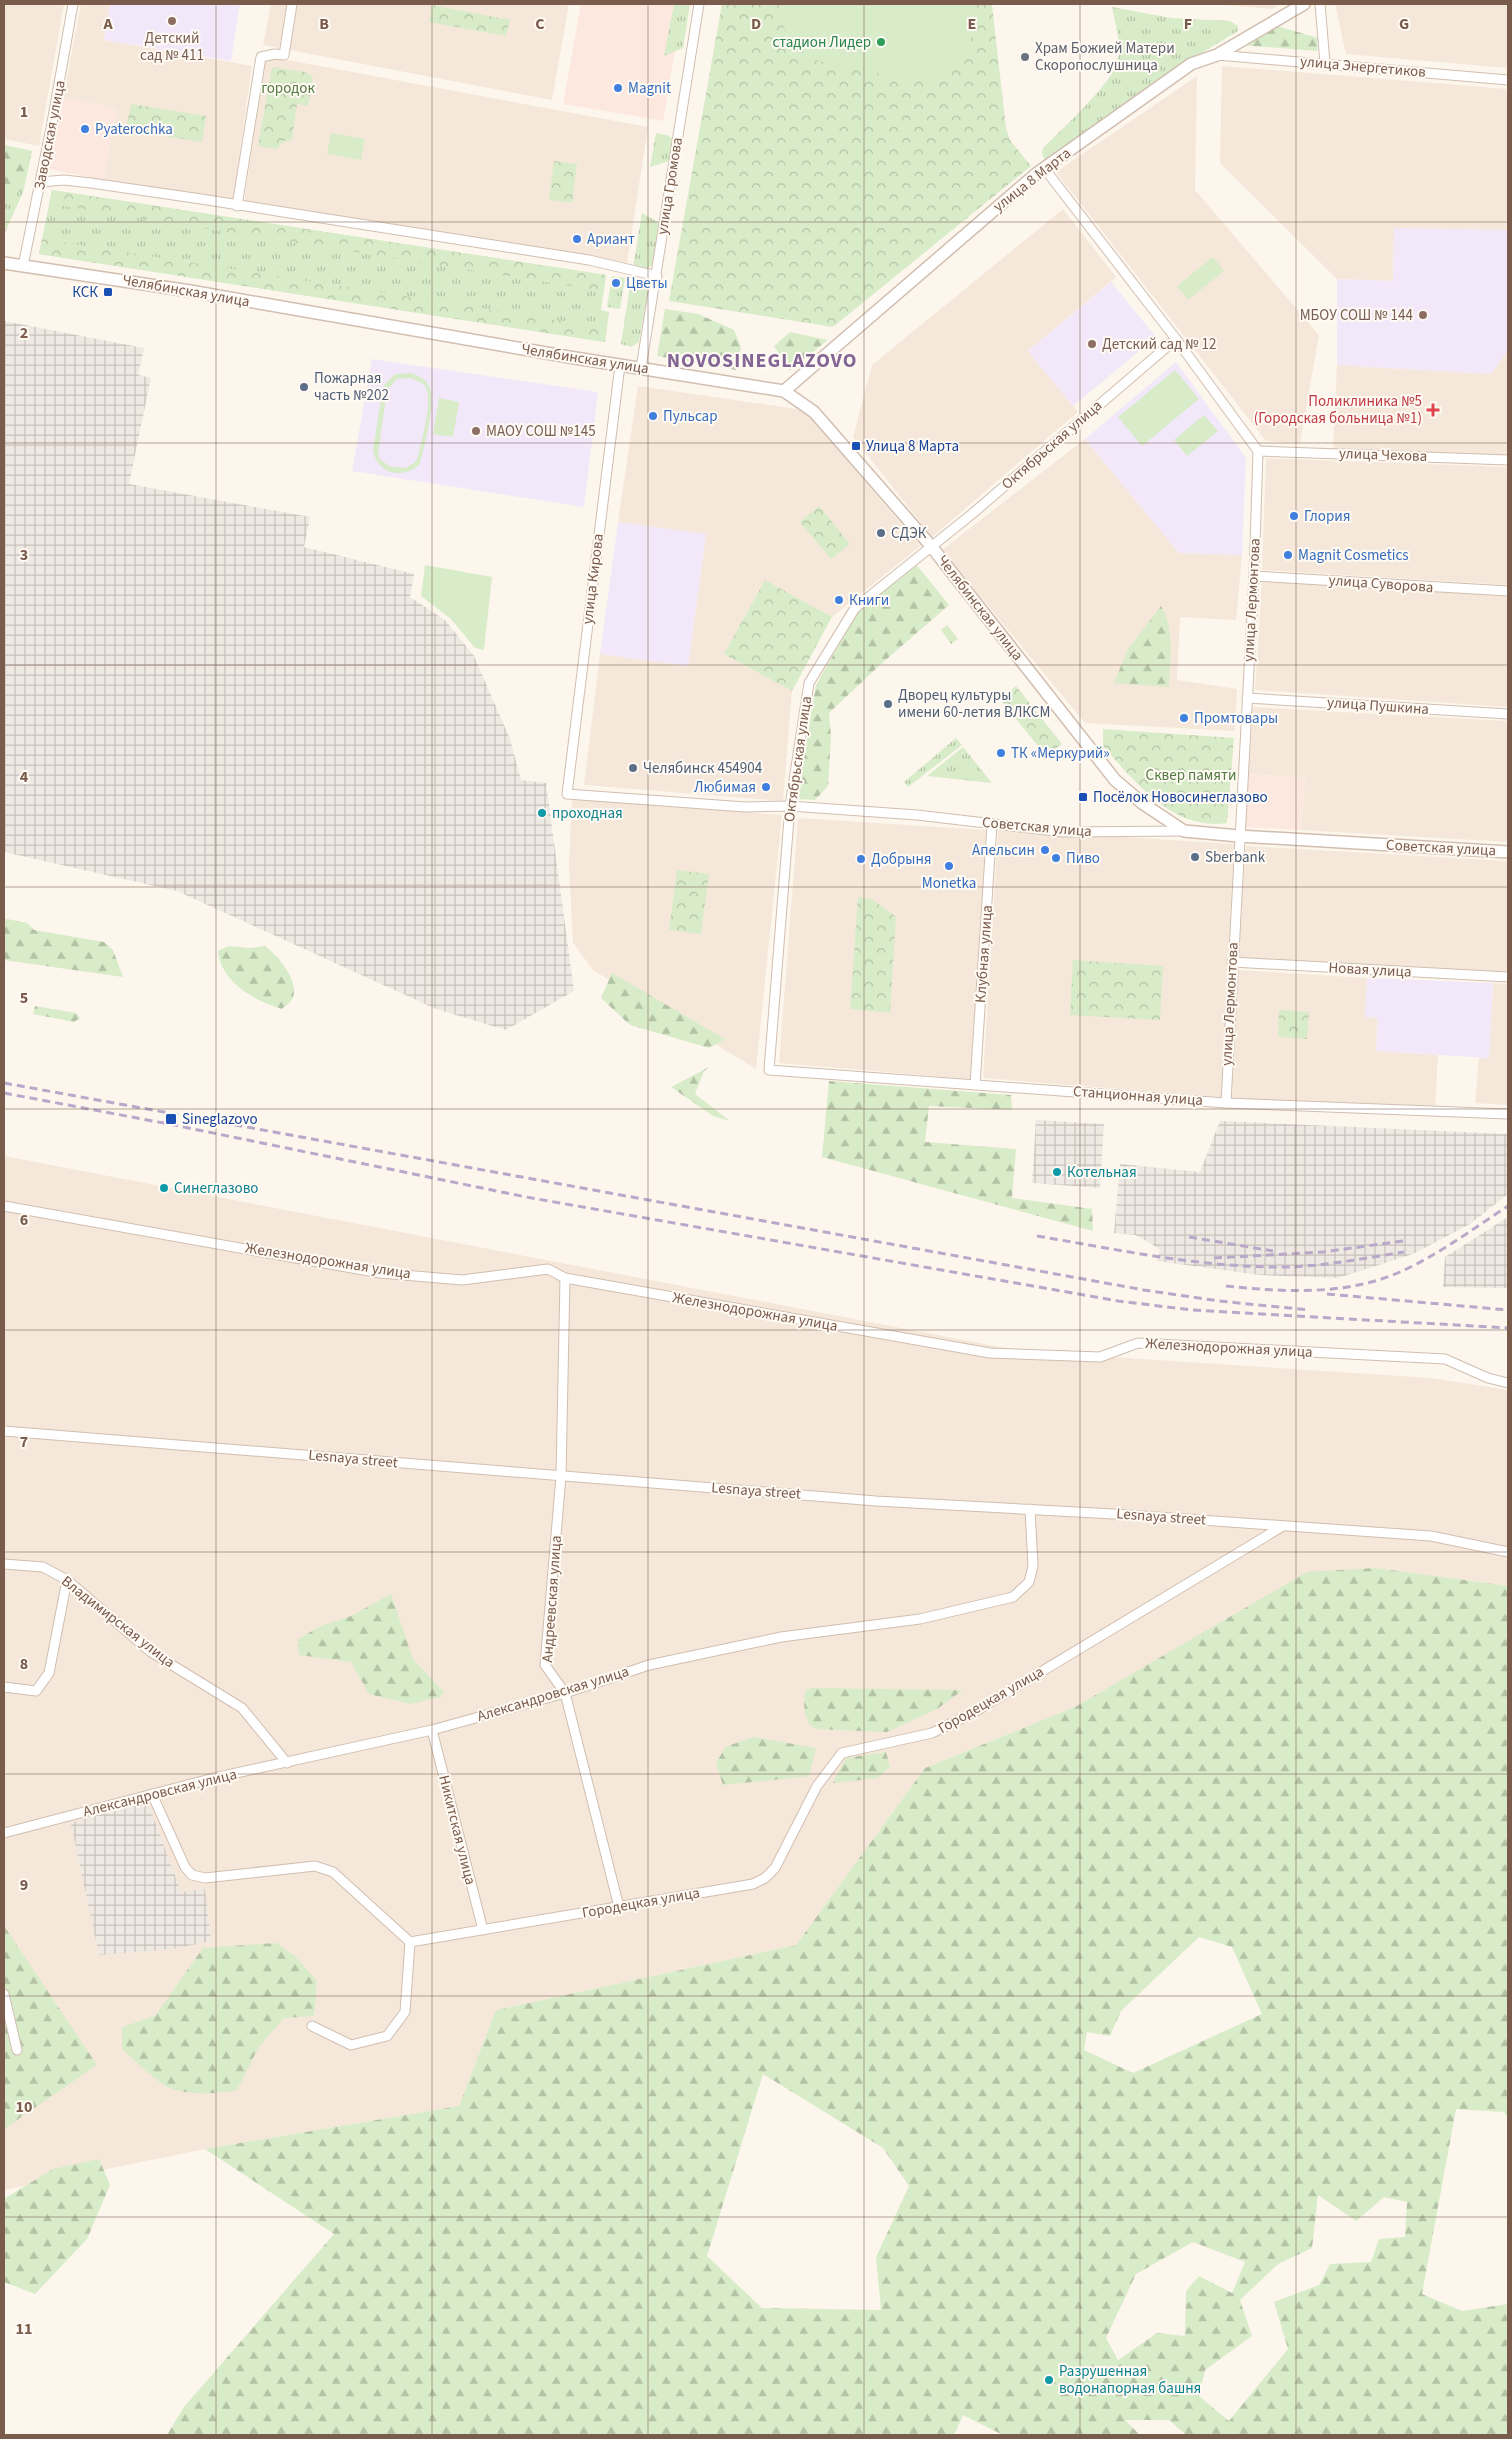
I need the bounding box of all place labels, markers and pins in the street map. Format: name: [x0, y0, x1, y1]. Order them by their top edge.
marker: Детский сад № 411: [166, 15, 178, 27]
place label: Детский сад № 411: [140, 28, 204, 66]
place label: стадион Лидер: [772, 32, 871, 53]
marker: стадион Лидер: [875, 36, 887, 48]
place label: Храм Божией Матери Скоропослушница: [1035, 38, 1175, 76]
marker: Храм Божией Матери Скоропослушница: [1019, 51, 1031, 63]
place label: Magnit: [628, 78, 671, 99]
marker: Magnit: [612, 82, 624, 94]
place label: Pyaterochka: [95, 119, 173, 140]
marker: Pyaterochka: [79, 123, 91, 135]
place label: Ариант: [587, 229, 635, 250]
marker: Ариант: [571, 233, 583, 245]
place label: Цветы: [626, 273, 668, 294]
marker: Цветы: [610, 277, 622, 289]
place label: КСК: [72, 282, 98, 303]
marker: КСК: [102, 286, 114, 298]
place label: МБОУ СОШ № 144: [1300, 305, 1414, 326]
marker: МБОУ СОШ № 144: [1417, 309, 1429, 321]
place label: Детский сад № 12: [1102, 334, 1216, 355]
marker: Детский сад № 12: [1086, 338, 1098, 350]
place label: Пожарная часть №202: [314, 368, 389, 406]
marker: Пожарная часть №202: [298, 381, 310, 393]
place label: Поликлиника №5 (Городская больница №1): [1254, 391, 1422, 429]
marker: Поликлиника №5 (Городская больница №1): [1426, 403, 1440, 417]
place label: Пульсар: [663, 406, 717, 427]
marker: Пульсар: [647, 410, 659, 422]
place label: МАОУ СОШ №145: [486, 421, 596, 442]
marker: МАОУ СОШ №145: [470, 425, 482, 437]
place label: Улица 8 Марта: [866, 436, 959, 457]
marker: Улица 8 Марта: [850, 440, 862, 452]
place label: Глория: [1304, 506, 1350, 527]
marker: Глория: [1288, 510, 1300, 522]
place label: СДЭК: [891, 523, 927, 544]
marker: СДЭК: [875, 527, 887, 539]
place label: Magnit Cosmetics: [1298, 545, 1409, 566]
marker: Magnit Cosmetics: [1282, 549, 1294, 561]
place label: Книги: [849, 590, 889, 611]
marker: Книги: [833, 594, 845, 606]
place label: Дворец культуры имени 60-летия ВЛКСМ: [898, 685, 1050, 723]
marker: Дворец культуры имени 60-летия ВЛКСМ: [882, 698, 894, 710]
place label: Промтовары: [1194, 708, 1278, 729]
marker: Промтовары: [1178, 712, 1190, 724]
place label: ТК «Меркурий»: [1011, 743, 1110, 764]
marker: ТК «Меркурий»: [995, 747, 1007, 759]
place label: Челябинск 454904: [643, 758, 763, 779]
marker: Челябинск 454904: [627, 762, 639, 774]
place label: Любимая: [694, 777, 756, 798]
marker: Любимая: [760, 781, 772, 793]
place label: Посёлок Новосинеглазово: [1093, 787, 1268, 808]
marker: Посёлок Новосинеглазово: [1077, 791, 1089, 803]
place label: проходная: [552, 803, 623, 824]
marker: проходная: [536, 807, 548, 819]
place label: Апельсин: [972, 840, 1035, 861]
marker: Апельсин: [1039, 844, 1051, 856]
place label: Sberbank: [1205, 847, 1266, 868]
place label: Пиво: [1066, 848, 1100, 869]
place label: Добрыня: [871, 849, 932, 870]
marker: Sberbank: [1189, 851, 1201, 863]
marker: Пиво: [1050, 852, 1062, 864]
marker: Добрыня: [855, 853, 867, 865]
marker: Monetka: [943, 860, 955, 872]
place label: Monetka: [922, 873, 976, 894]
place label: Sineglazovo: [182, 1109, 258, 1130]
marker: Sineglazovo: [164, 1112, 178, 1126]
place label: Котельная: [1067, 1162, 1137, 1183]
marker: Котельная: [1051, 1166, 1063, 1178]
place label: Синеглазово: [174, 1178, 258, 1199]
marker: Синеглазово: [158, 1182, 170, 1194]
place label: Разрушенная водонапорная башня: [1059, 2361, 1201, 2399]
marker: Разрушенная водонапорная башня: [1043, 2374, 1055, 2386]

